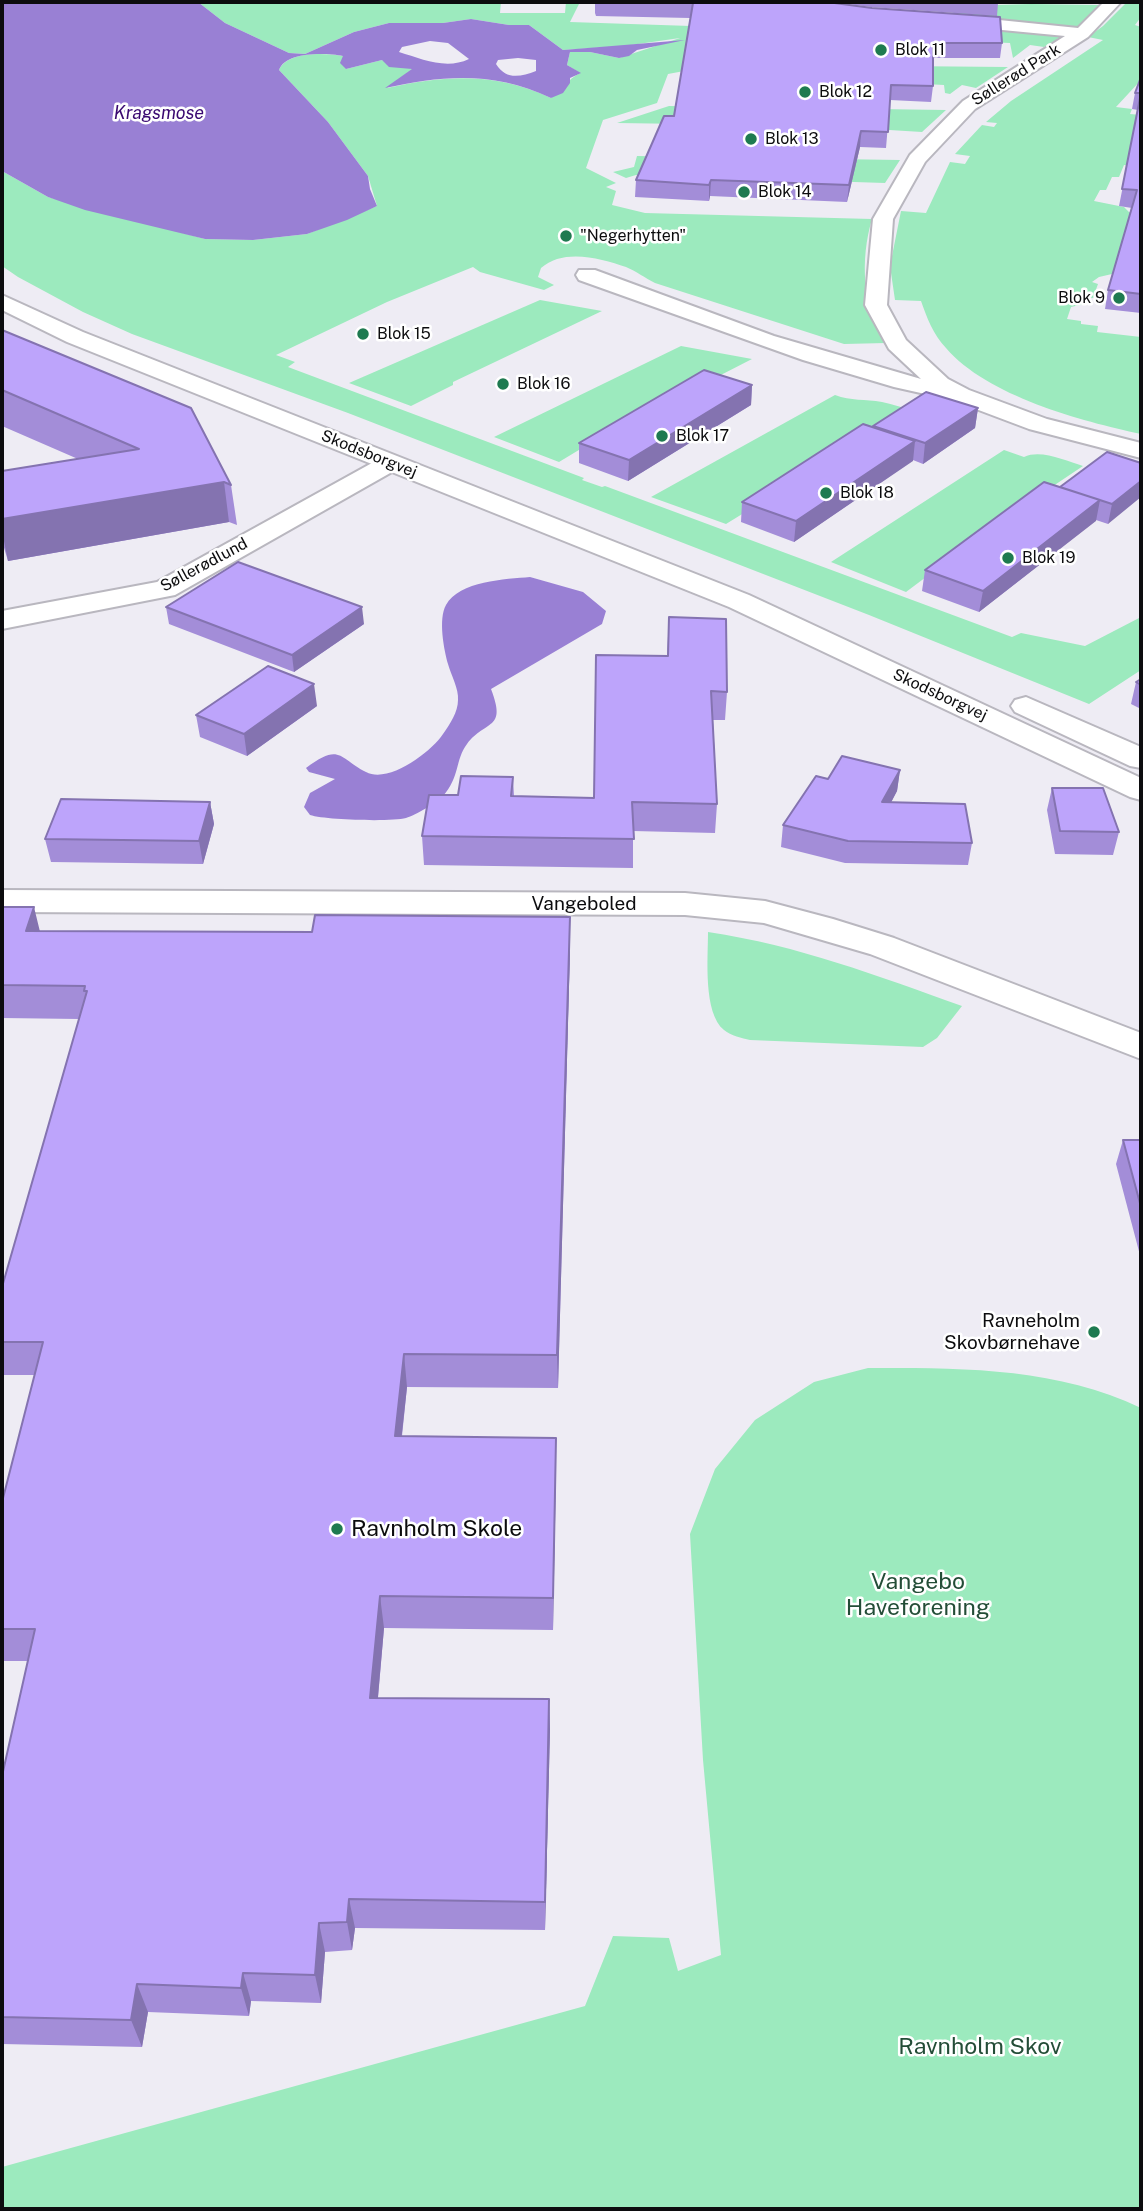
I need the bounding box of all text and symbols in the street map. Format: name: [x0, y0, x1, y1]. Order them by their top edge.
place label: Blok 11: [895, 40, 945, 60]
street label: Søllerød Park: [968, 40, 1064, 110]
marker: Blok 11: [873, 42, 889, 58]
place label: Blok 12: [819, 82, 872, 102]
marker: Blok 12: [797, 84, 813, 100]
water label: Kragsmose: [114, 102, 204, 124]
place label: Blok 13: [765, 129, 819, 149]
marker: Blok 13: [743, 131, 759, 147]
place label: Blok 14: [758, 182, 812, 202]
marker: Blok 14: [736, 184, 752, 200]
place label: "Negerhytten": [580, 226, 686, 246]
marker: "Negerhytten": [558, 228, 574, 244]
place label: Blok 9: [1058, 288, 1105, 308]
marker: Blok 9: [1111, 290, 1127, 306]
place label: Blok 15: [377, 324, 431, 344]
marker: Blok 15: [355, 326, 371, 342]
place label: Blok 16: [517, 374, 571, 394]
marker: Blok 16: [495, 376, 511, 392]
street label: Skodsborgvej: [318, 426, 420, 482]
place label: Blok 17: [676, 426, 729, 446]
marker: Blok 17: [654, 428, 670, 444]
place label: Blok 18: [840, 483, 894, 503]
marker: Blok 18: [818, 485, 834, 501]
street label: Søllerødlund: [157, 534, 251, 596]
place label: Blok 19: [1022, 548, 1076, 568]
marker: Blok 19: [1000, 550, 1016, 566]
street label: Skodsborgvej: [890, 665, 990, 725]
street label: Vangeboled: [531, 893, 637, 915]
place label: Ravneholm Skovbørnehave: [944, 1310, 1080, 1354]
marker: Ravneholm Skovbørnehave: [1086, 1324, 1102, 1340]
place label: Ravnholm Skole: [351, 1515, 522, 1543]
marker: Ravnholm Skole: [329, 1521, 345, 1537]
park label: Vangebo Haveforening: [846, 1568, 990, 1622]
park label: Ravnholm Skov: [898, 2033, 1062, 2061]

